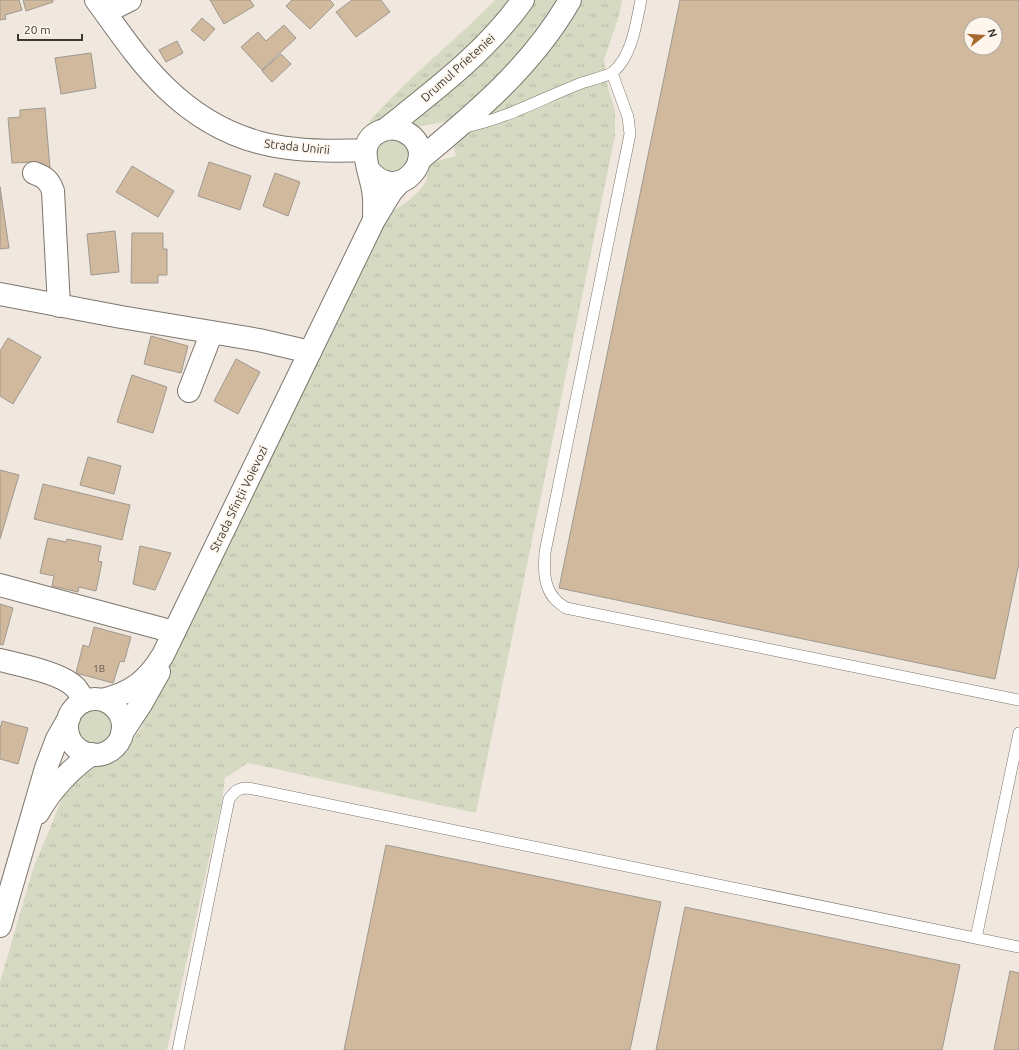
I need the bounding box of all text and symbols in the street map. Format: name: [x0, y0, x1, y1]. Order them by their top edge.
scale bar: [18, 16, 82, 42]
north arrow: [963, 16, 1003, 56]
text: 20 m: [24, 23, 51, 36]
text: N: [986, 27, 1000, 39]
street label: Drumul Prieteniei: [418, 31, 497, 104]
street label: Strada Unirii: [264, 137, 331, 156]
street label: Strada Sfinții Voievozi: [207, 444, 270, 554]
house number: 1B: [93, 663, 105, 674]

